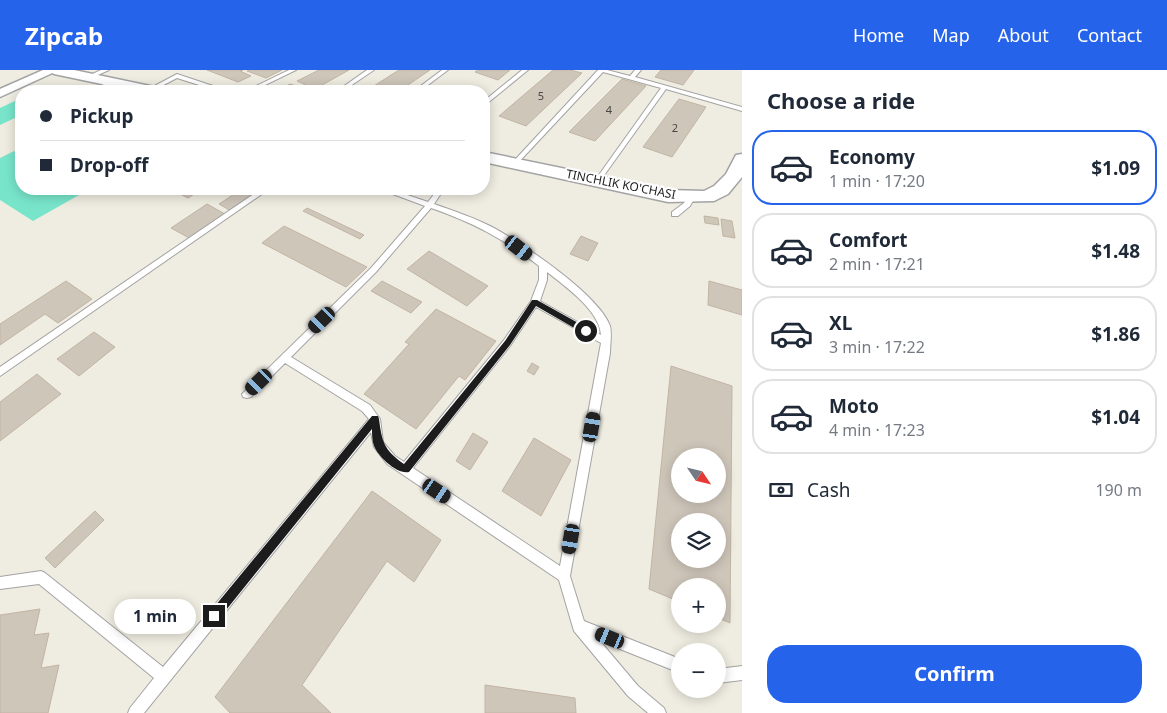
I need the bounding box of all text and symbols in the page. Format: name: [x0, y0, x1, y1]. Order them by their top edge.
text: Zipcab: [25, 19, 103, 52]
text: Home: [853, 23, 904, 47]
text: Map: [932, 23, 970, 47]
text: About: [998, 23, 1049, 47]
text: Contact: [1077, 23, 1142, 47]
text: Choose a ride: [767, 85, 915, 115]
house number: 5: [538, 88, 544, 103]
house number: 4: [606, 102, 613, 117]
text: Pickup: [70, 103, 133, 129]
house number: 2: [672, 120, 678, 135]
text: Economy: [829, 144, 915, 170]
icon: car: [769, 145, 814, 190]
text: Drop-off: [70, 152, 149, 178]
text: $1.09: [1091, 155, 1140, 181]
street label: TINCHLIK KO'CHASI: [565, 165, 677, 203]
text: 1 min · 17:20: [829, 170, 925, 192]
text: Comfort: [829, 227, 908, 253]
icon: car: [769, 228, 814, 273]
car: [502, 233, 535, 263]
text: $1.48: [1091, 238, 1140, 264]
text: 2 min · 17:21: [829, 253, 925, 275]
car: [305, 304, 338, 336]
text: XL: [829, 310, 852, 336]
icon: car: [769, 311, 814, 356]
route start: [575, 320, 597, 342]
text: $1.86: [1091, 321, 1140, 347]
text: 3 min · 17:22: [829, 336, 925, 358]
car: [242, 366, 275, 398]
text: Moto: [829, 393, 879, 419]
icon: car: [769, 394, 814, 439]
text: $1.04: [1091, 404, 1140, 430]
car: [582, 411, 601, 443]
text: 4 min · 17:23: [829, 419, 925, 441]
north arrow: [671, 448, 726, 502]
map controls: [671, 448, 726, 698]
car: [420, 476, 453, 506]
icon: cash: [767, 476, 795, 504]
text: Cash: [807, 477, 851, 503]
text: 190 m: [1095, 479, 1142, 501]
button: layers: [671, 513, 726, 568]
car: [561, 523, 580, 555]
button: +: [671, 578, 726, 633]
callout: 1 min: [114, 598, 196, 634]
text: 1 min: [133, 605, 177, 627]
route end: [203, 605, 225, 627]
car: [593, 625, 626, 651]
button: −: [671, 643, 726, 698]
button: Confirm: [767, 645, 1142, 703]

